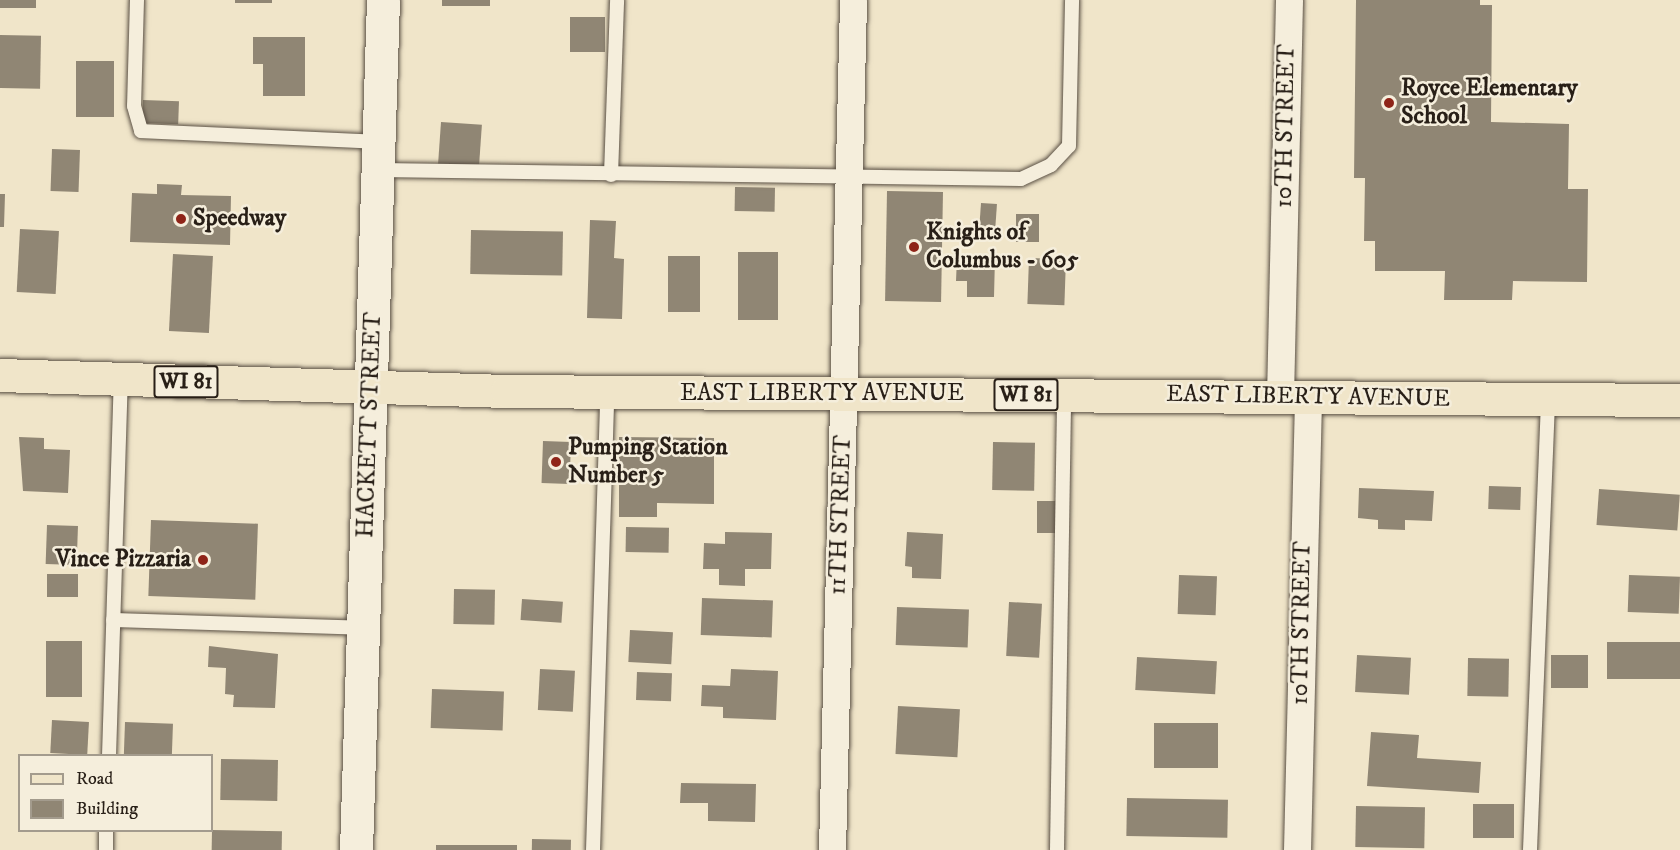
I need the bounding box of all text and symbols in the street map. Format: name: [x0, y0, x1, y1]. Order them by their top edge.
street label: 10TH STREET: [1270, 44, 1302, 208]
place label: Royce Elementary School: [1401, 75, 1578, 131]
marker: Royce Elementary School: [1382, 96, 1396, 110]
place label: Speedway: [193, 205, 286, 233]
marker: Speedway: [174, 212, 188, 226]
place label: Knights of Columbus - 605: [926, 219, 1078, 275]
marker: Knights of Columbus - 605: [907, 240, 921, 254]
street label: HACKETT STREET: [352, 312, 388, 538]
road number: WI 81: [153, 363, 219, 401]
road number: WI 81: [993, 376, 1059, 414]
street label: EAST LIBERTY AVENUE: [680, 380, 964, 408]
street label: EAST LIBERTY AVENUE: [1166, 380, 1450, 414]
place label: Pumping Station Number 5: [568, 434, 728, 490]
street label: 11TH STREET: [824, 435, 858, 595]
marker: Pumping Station Number 5: [549, 455, 563, 469]
street label: 10TH STREET: [1286, 541, 1318, 705]
place label: Vince Pizzaria: [55, 546, 191, 574]
marker: Vince Pizzaria: [196, 553, 210, 567]
legend: [18, 754, 213, 832]
text: Road: [76, 768, 113, 790]
text: Building: [76, 798, 138, 820]

